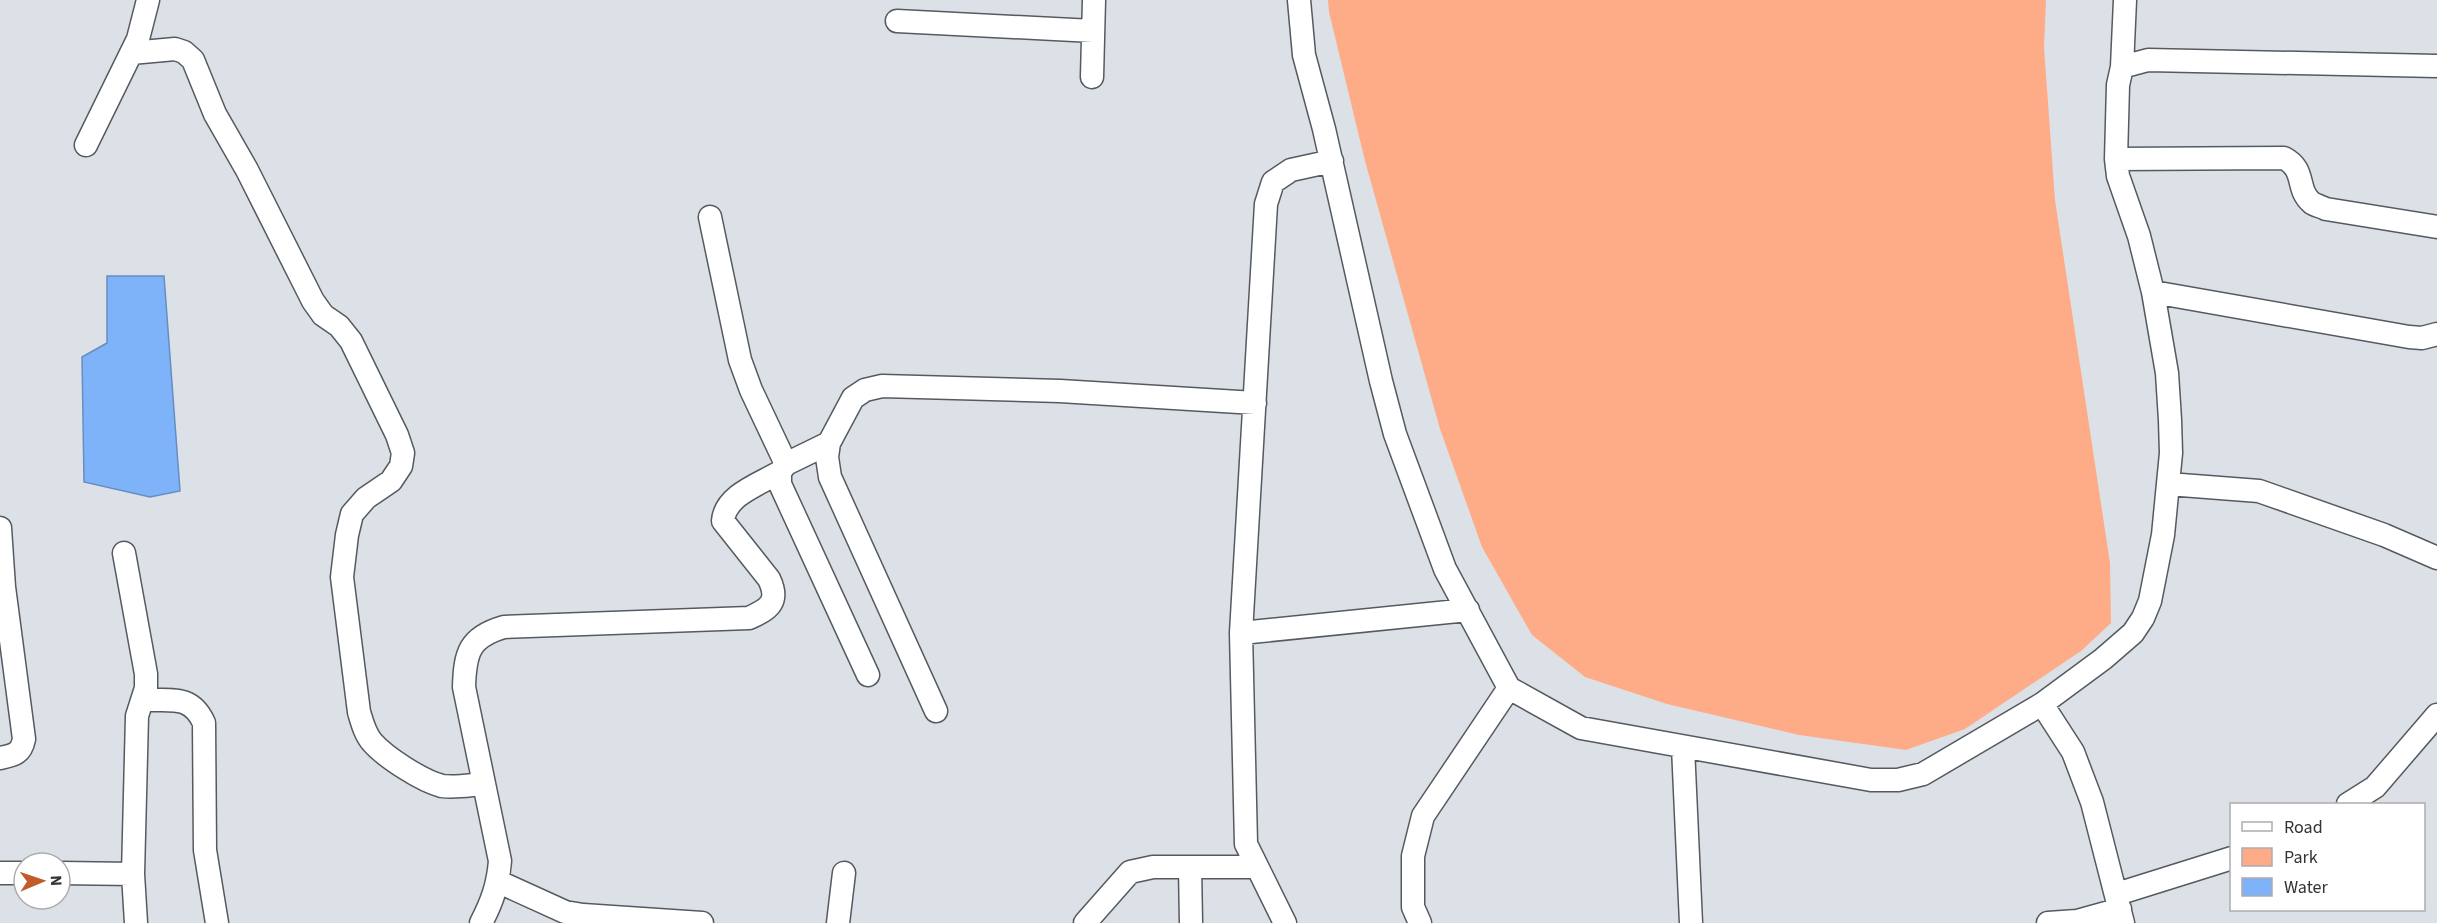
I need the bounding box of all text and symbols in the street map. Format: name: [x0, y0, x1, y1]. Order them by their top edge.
legend: [2230, 803, 2425, 911]
text: Road: [2284, 815, 2323, 840]
text: Park: [2284, 845, 2318, 870]
north arrow: [12, 851, 72, 911]
text: N: [45, 875, 67, 886]
text: Water: [2284, 875, 2328, 900]

